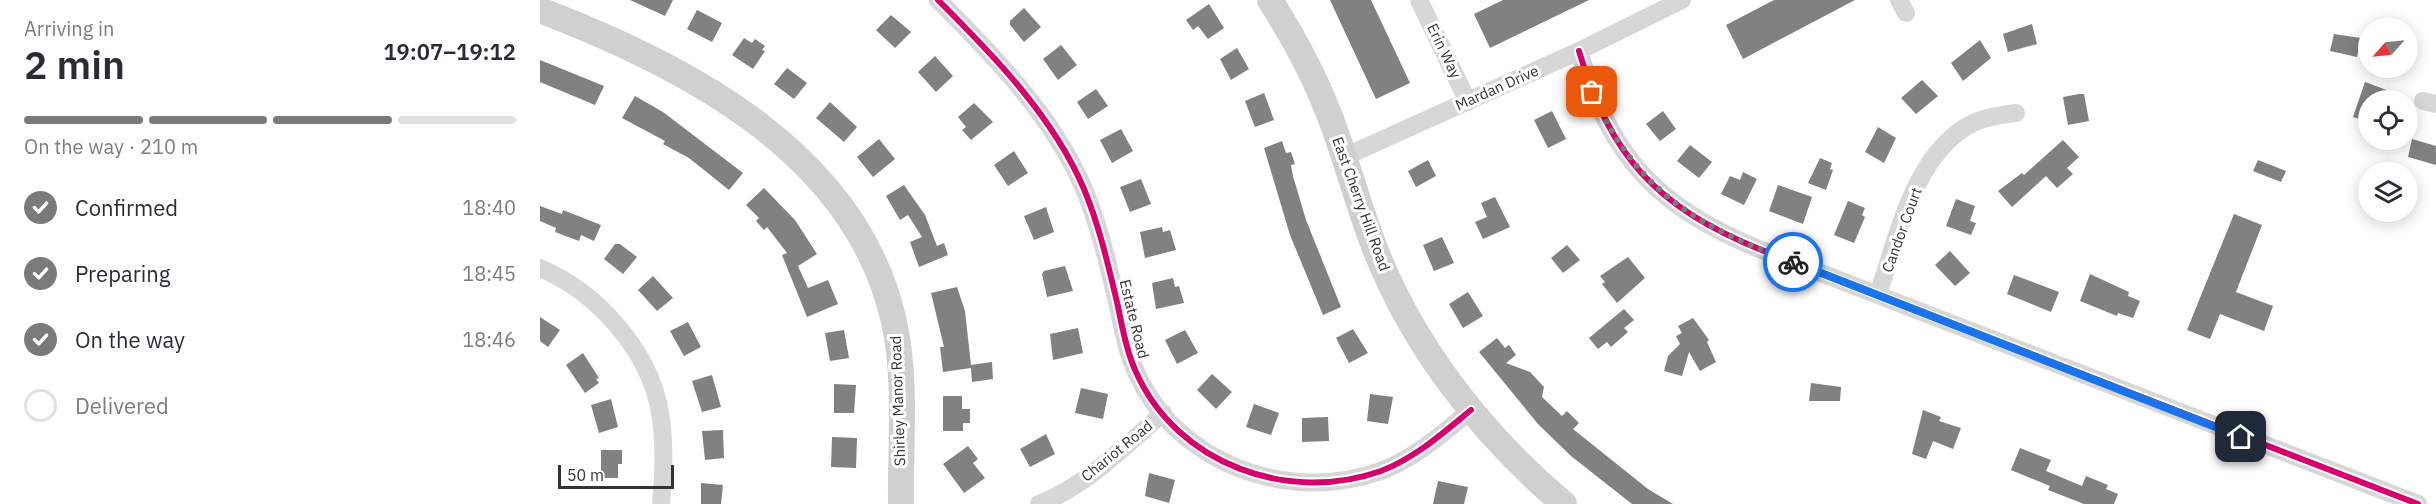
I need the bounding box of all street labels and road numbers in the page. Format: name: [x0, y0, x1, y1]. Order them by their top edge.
street label: Erin Way: [1423, 20, 1466, 82]
street label: Mardan Drive: [1452, 61, 1541, 114]
street label: East Cherry Hill Road: [1328, 134, 1395, 274]
street label: Candor Court: [1877, 185, 1926, 275]
street label: Estate Road: [1116, 277, 1153, 360]
street label: Shirley Manor Road: [886, 336, 909, 467]
street label: Chariot Road: [1077, 416, 1156, 485]

